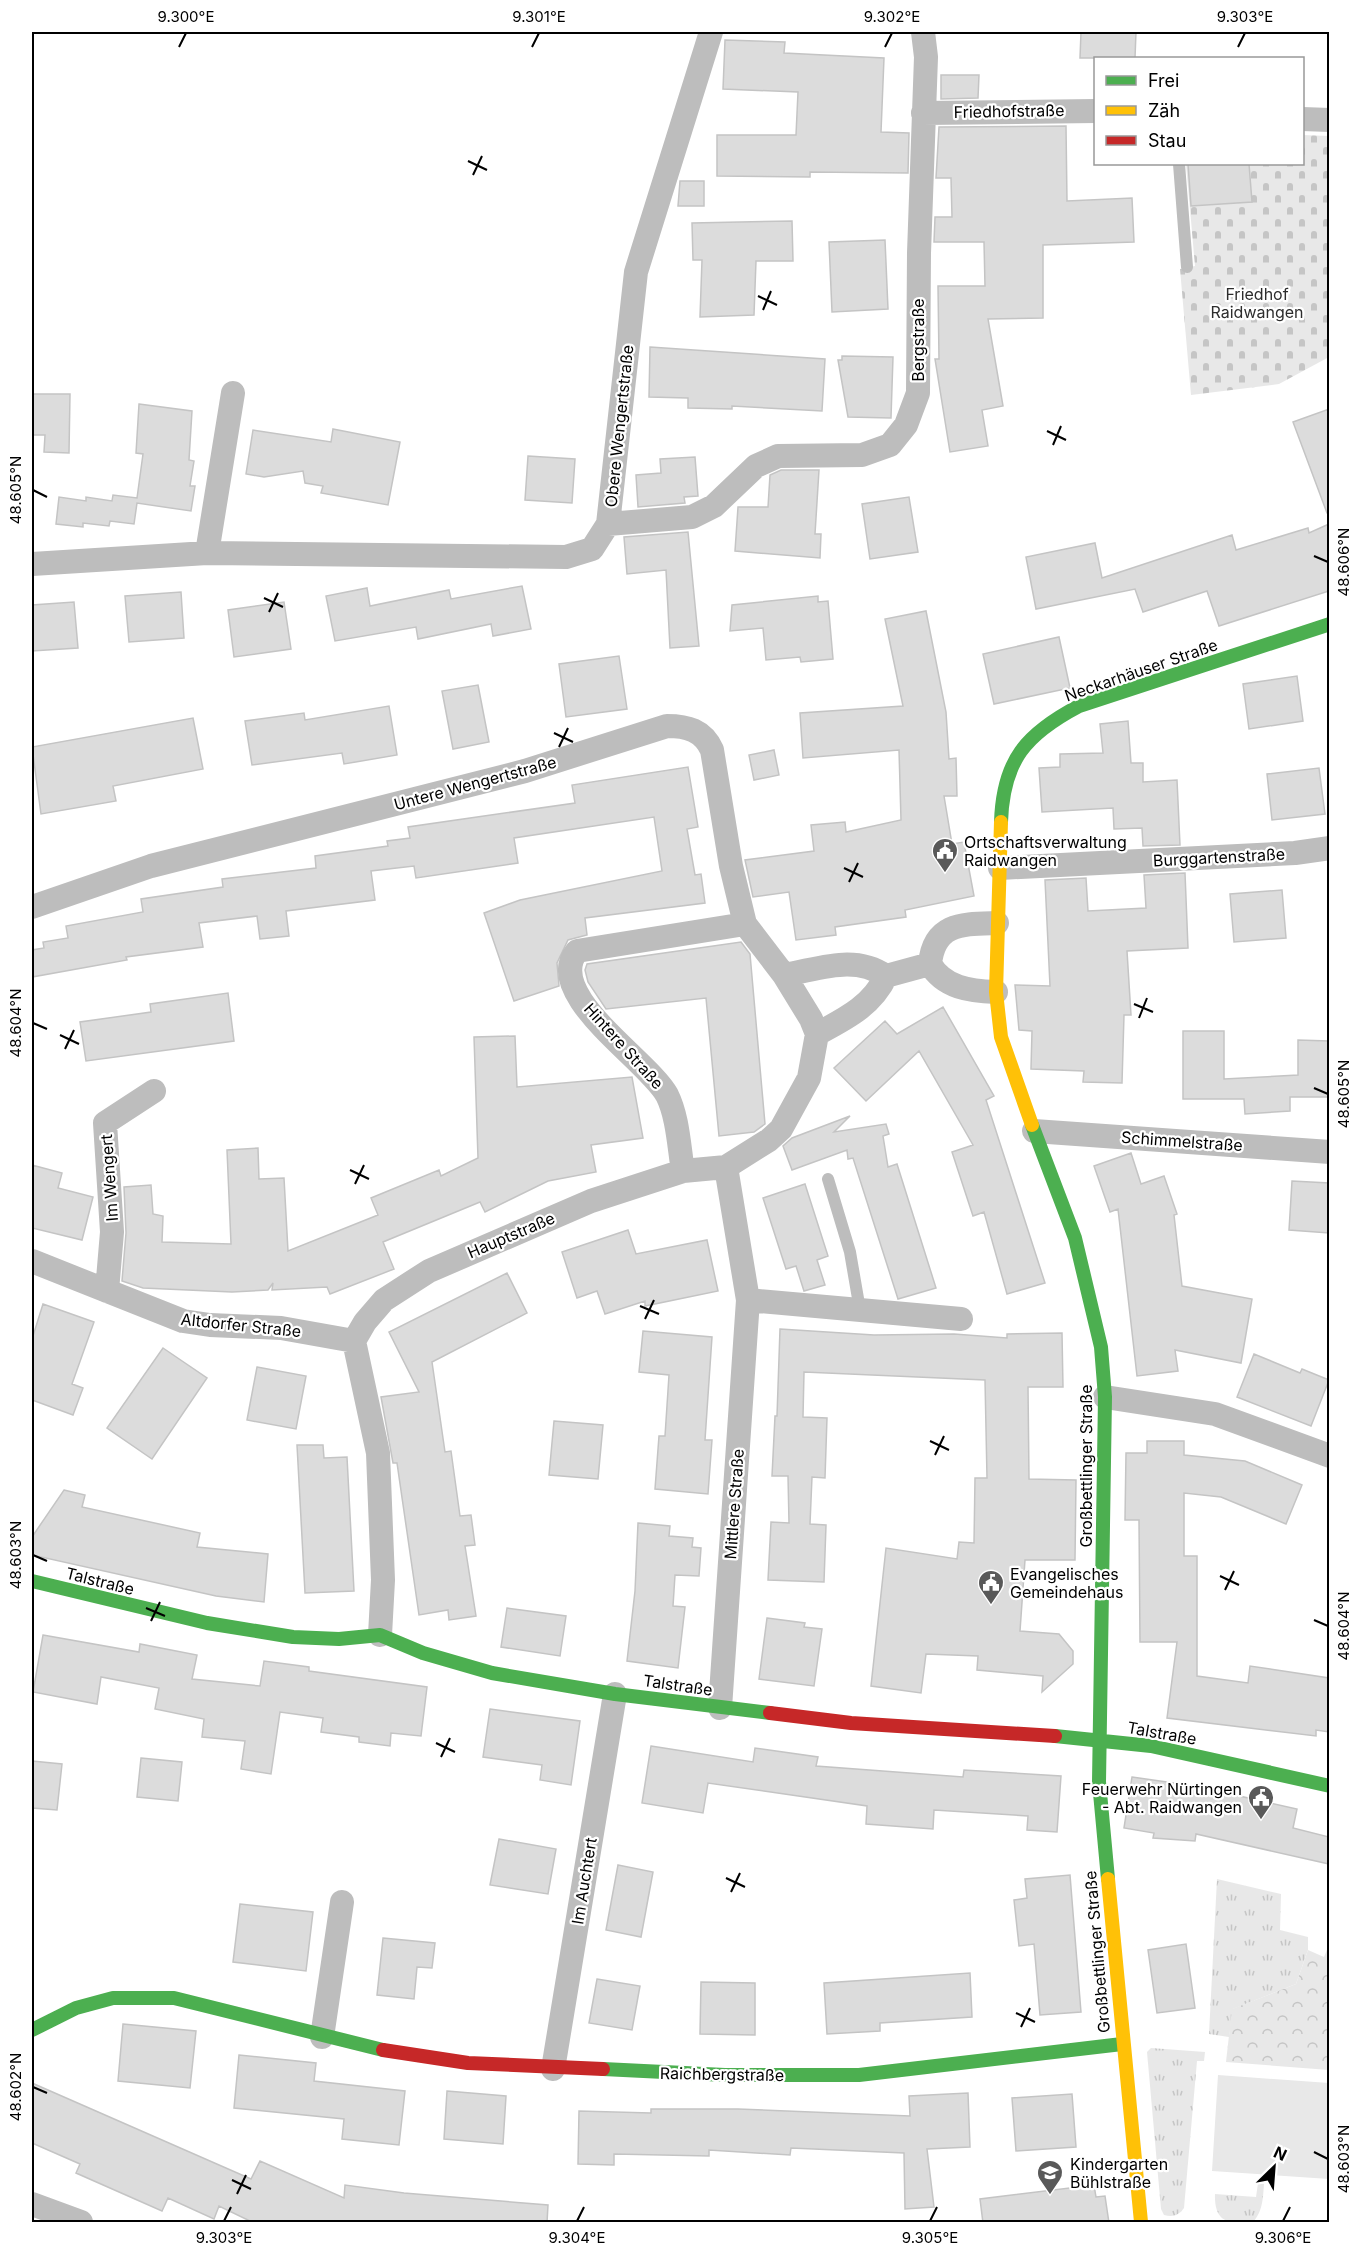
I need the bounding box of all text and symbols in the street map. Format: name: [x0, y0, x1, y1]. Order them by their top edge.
text: 9.300°E: [158, 7, 214, 26]
text: 9.301°E: [512, 7, 566, 26]
text: 9.302°E: [864, 7, 920, 26]
text: 9.303°E: [1217, 7, 1273, 26]
legend: [1094, 57, 1304, 165]
text: Frei: [1148, 70, 1179, 91]
street label: Friedhofstraße: [953, 100, 1065, 122]
text: Zäh: [1148, 100, 1180, 121]
text: Stau: [1148, 130, 1186, 151]
park label: Friedhof Raidwangen: [1211, 284, 1304, 322]
street label: Bergstraße: [908, 298, 928, 382]
street label: Obere Wengertstraße: [601, 344, 637, 508]
text: 48.605°N: [6, 456, 25, 524]
text: 48.606°N: [1334, 528, 1353, 596]
street label: Neckarhäuser Straße: [1062, 634, 1220, 706]
street label: Untere Wengertstraße: [392, 752, 558, 814]
place label: Ortschaftsverwaltung Raidwangen: [964, 832, 1127, 870]
public building icon: Ortschaftsverwaltung Raidwangen: [930, 836, 960, 874]
street label: Burggartenstraße: [1152, 844, 1286, 870]
text: 48.604°N: [6, 989, 25, 1057]
street label: Hintere Straße: [580, 999, 668, 1093]
text: 48.605°N: [1334, 1060, 1353, 1128]
street label: Schimmelstraße: [1121, 1127, 1243, 1155]
street label: Im Wengert: [96, 1134, 122, 1222]
street label: Hauptstraße: [464, 1208, 558, 1262]
street label: Altdorfer Straße: [180, 1309, 302, 1341]
street label: Großbettlinger Straße: [1076, 1385, 1096, 1547]
street label: Mittlere Straße: [720, 1448, 748, 1560]
text: 48.603°N: [6, 1521, 25, 1589]
street label: Talstraße: [64, 1563, 136, 1599]
place label: Evangelisches Gemeindehaus: [1010, 1564, 1123, 1602]
public building icon: Evangelisches Gemeindehaus: [976, 1568, 1006, 1606]
text: 48.604°N: [1334, 1592, 1353, 1660]
street label: Talstraße: [642, 1670, 714, 1700]
street label: Talstraße: [1126, 1717, 1198, 1749]
place label: Feuerwehr Nürtingen - Abt. Raidwangen: [1082, 1779, 1242, 1817]
public building icon: Feuerwehr Nürtingen - Abt. Raidwangen: [1246, 1783, 1276, 1821]
street label: Im Auchtert: [567, 1836, 601, 1926]
street label: Großbettlinger Straße: [1080, 1870, 1114, 2034]
text: 48.602°N: [6, 2053, 25, 2121]
street label: Raichbergstraße: [660, 2063, 784, 2085]
text: 48.603°N: [1334, 2125, 1353, 2193]
north arrow: [1244, 2137, 1304, 2197]
text: N: [1271, 2142, 1290, 2165]
place label: Kindergarten Bühlstraße: [1070, 2154, 1168, 2192]
school or university icon: Kindergarten Bühlstraße: [1035, 2158, 1065, 2196]
text: 9.303°E: [196, 2228, 252, 2247]
text: 9.304°E: [549, 2228, 605, 2247]
text: 9.305°E: [902, 2228, 958, 2247]
text: 9.306°E: [1255, 2228, 1311, 2247]

